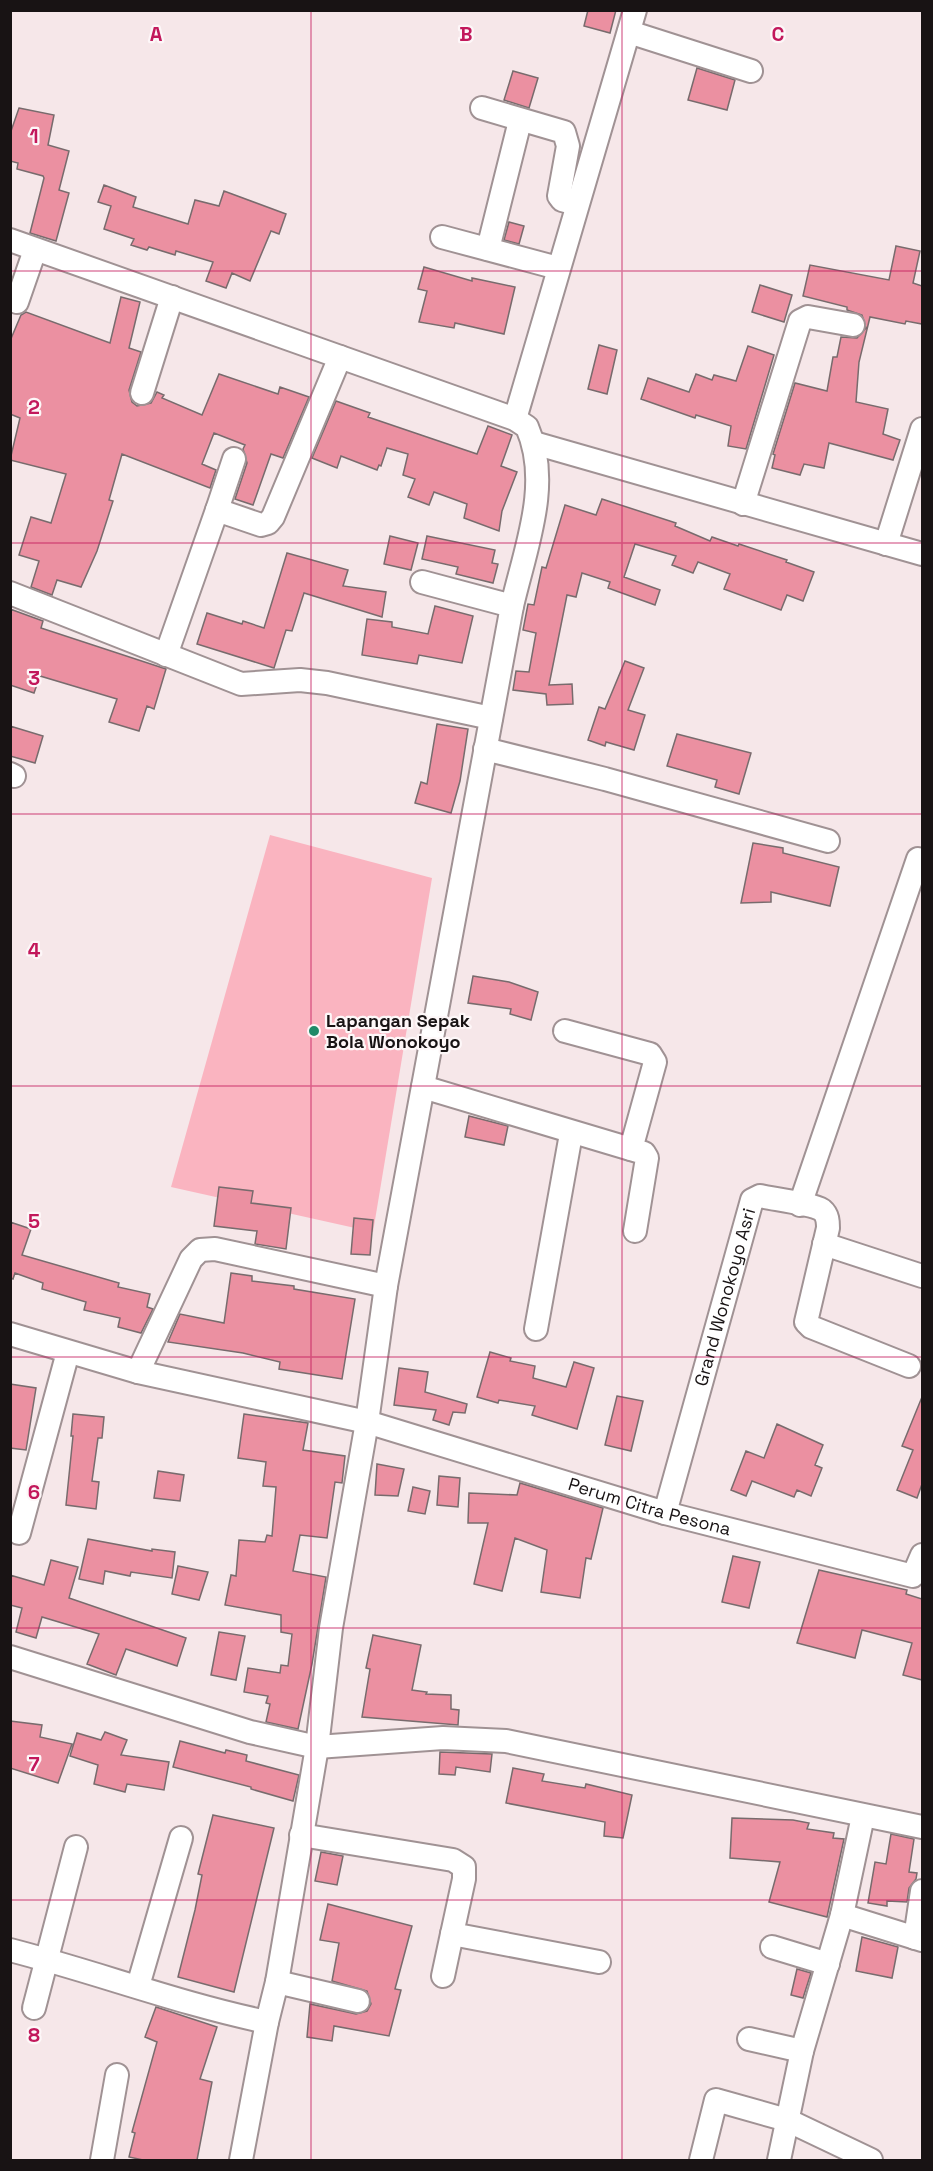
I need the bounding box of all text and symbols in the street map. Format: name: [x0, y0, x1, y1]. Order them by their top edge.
text: A: [150, 21, 163, 47]
text: B: [459, 21, 473, 47]
text: C: [772, 21, 785, 47]
text: 1: [29, 123, 39, 149]
text: 2: [28, 394, 40, 420]
text: 3: [28, 665, 40, 691]
text: 4: [28, 937, 41, 963]
place label: Lapangan Sepak Bola Wonokoyo: [326, 1009, 470, 1053]
marker: Lapangan Sepak Bola Wonokoyo: [307, 1024, 321, 1038]
street label: Grand Wonokoyo Asri: [689, 1206, 760, 1389]
text: 5: [28, 1208, 40, 1234]
street label: Perum Citra Pesona: [566, 1472, 733, 1540]
text: 6: [28, 1479, 40, 1505]
text: 7: [28, 1751, 40, 1777]
text: 8: [28, 2022, 40, 2048]

